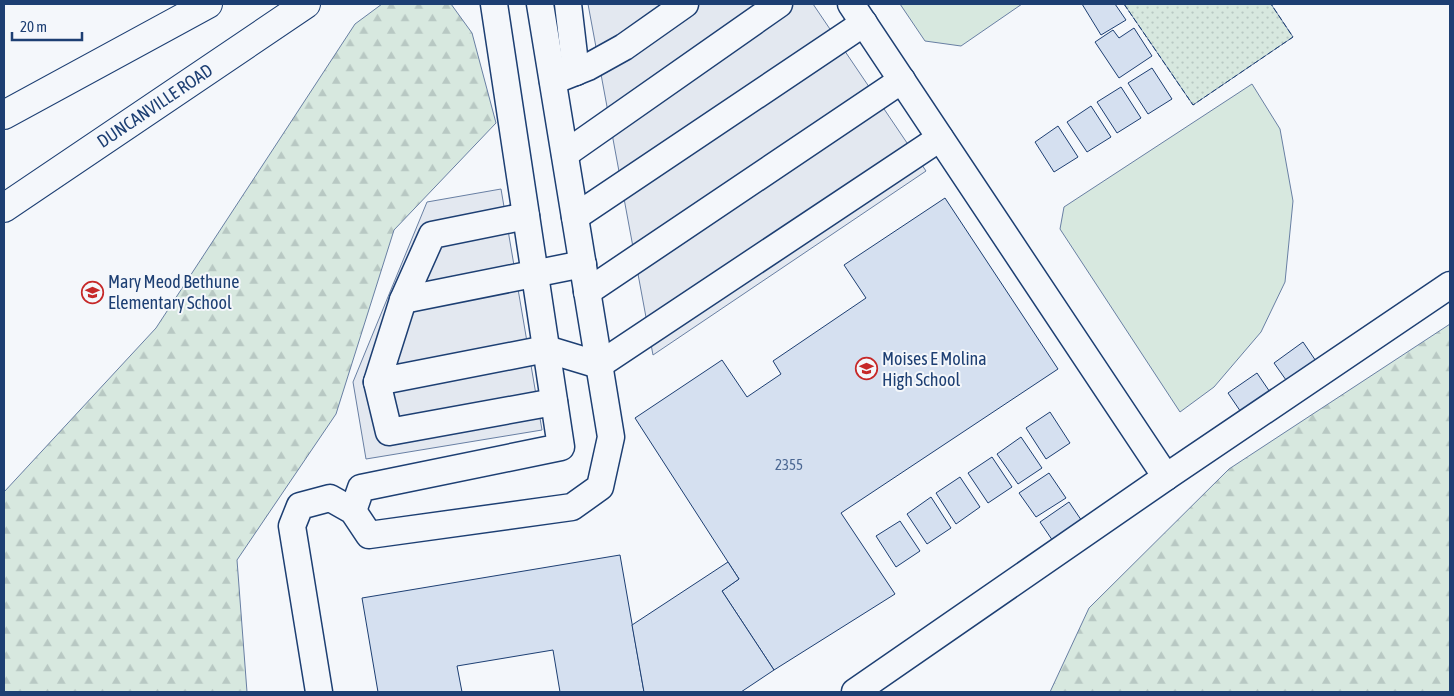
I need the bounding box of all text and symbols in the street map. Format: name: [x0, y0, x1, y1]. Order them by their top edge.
scale bar: [12, 10, 82, 42]
text: 20 m: [20, 18, 47, 35]
street label: DUNCANVILLE ROAD: [93, 59, 216, 152]
place label: Mary Meod Bethune Elementary School: [108, 271, 239, 313]
school or university icon: Mary Meod Bethune Elementary School: [80, 280, 104, 304]
place label: Moises E Molina High School: [882, 348, 987, 390]
school or university icon: Moises E Molina High School: [854, 357, 878, 381]
house number: 2355: [775, 456, 803, 473]

